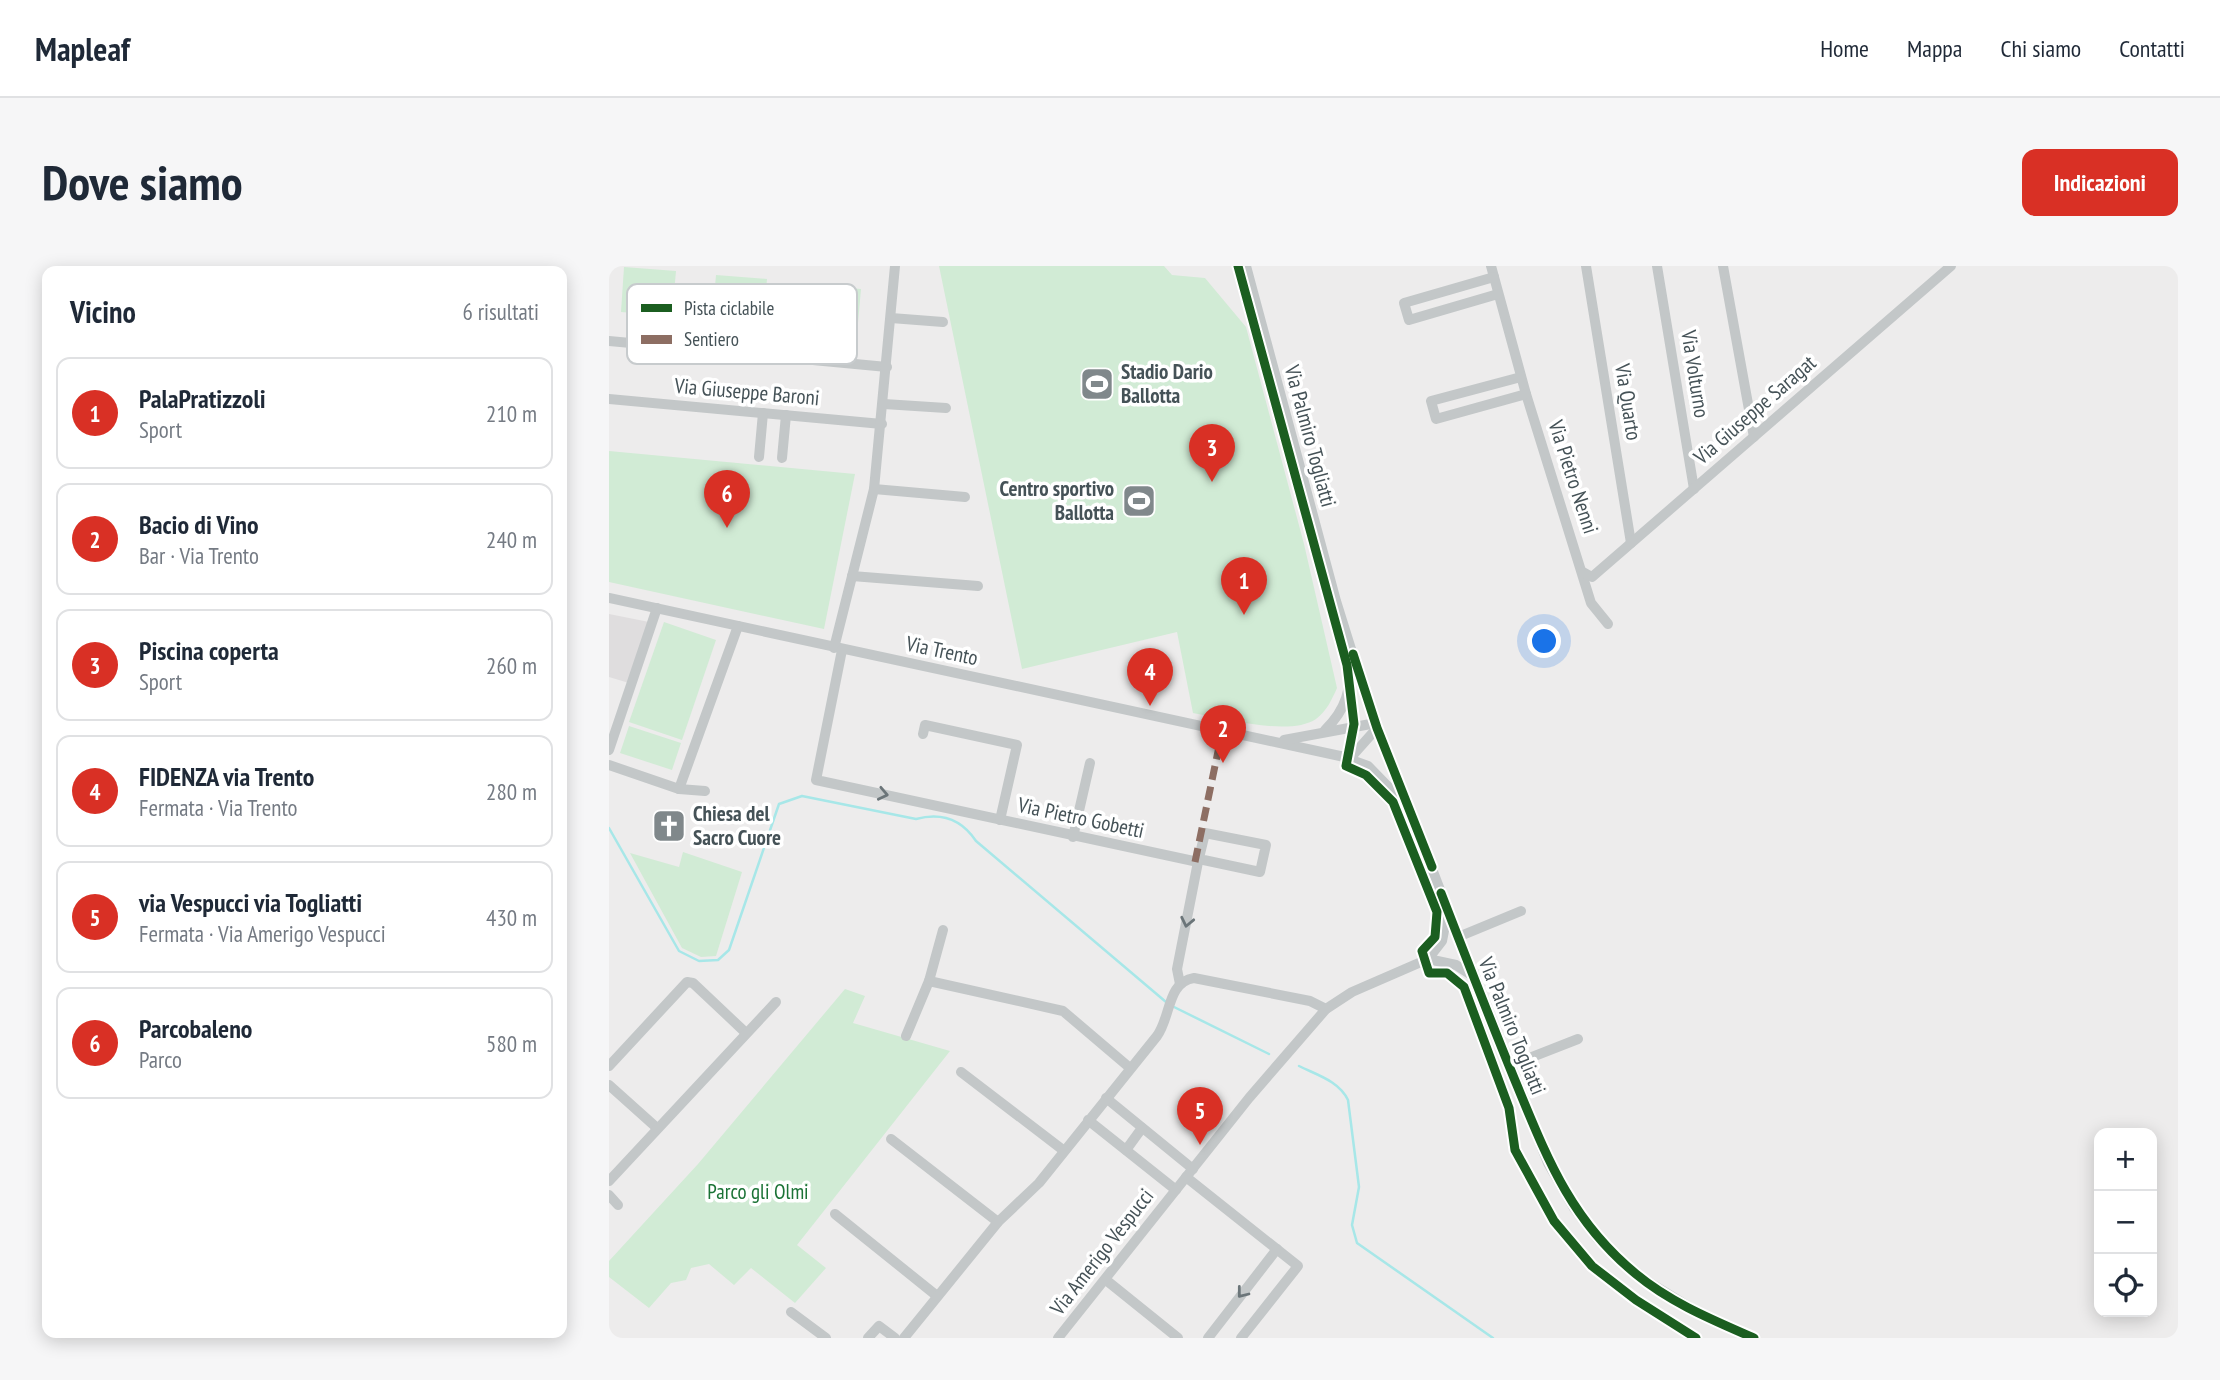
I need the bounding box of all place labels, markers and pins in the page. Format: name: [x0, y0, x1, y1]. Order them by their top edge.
place label: Stadio Dario Ballotta: [1121, 358, 1213, 409]
sports icon: Stadio Dario Ballotta: [1078, 365, 1116, 403]
pin: 3: [1189, 424, 1235, 482]
pin: 6: [704, 470, 750, 528]
place label: Centro sportivo Ballotta: [999, 475, 1114, 526]
sports icon: Centro sportivo Ballotta: [1120, 482, 1158, 520]
pin: 1: [1221, 557, 1267, 615]
pin: 4: [1127, 648, 1173, 706]
pin: 2: [1200, 705, 1246, 763]
place label: Chiesa del Sacro Cuore: [693, 800, 781, 851]
church icon: Chiesa del Sacro Cuore: [650, 807, 688, 845]
pin: 5: [1177, 1087, 1223, 1145]

